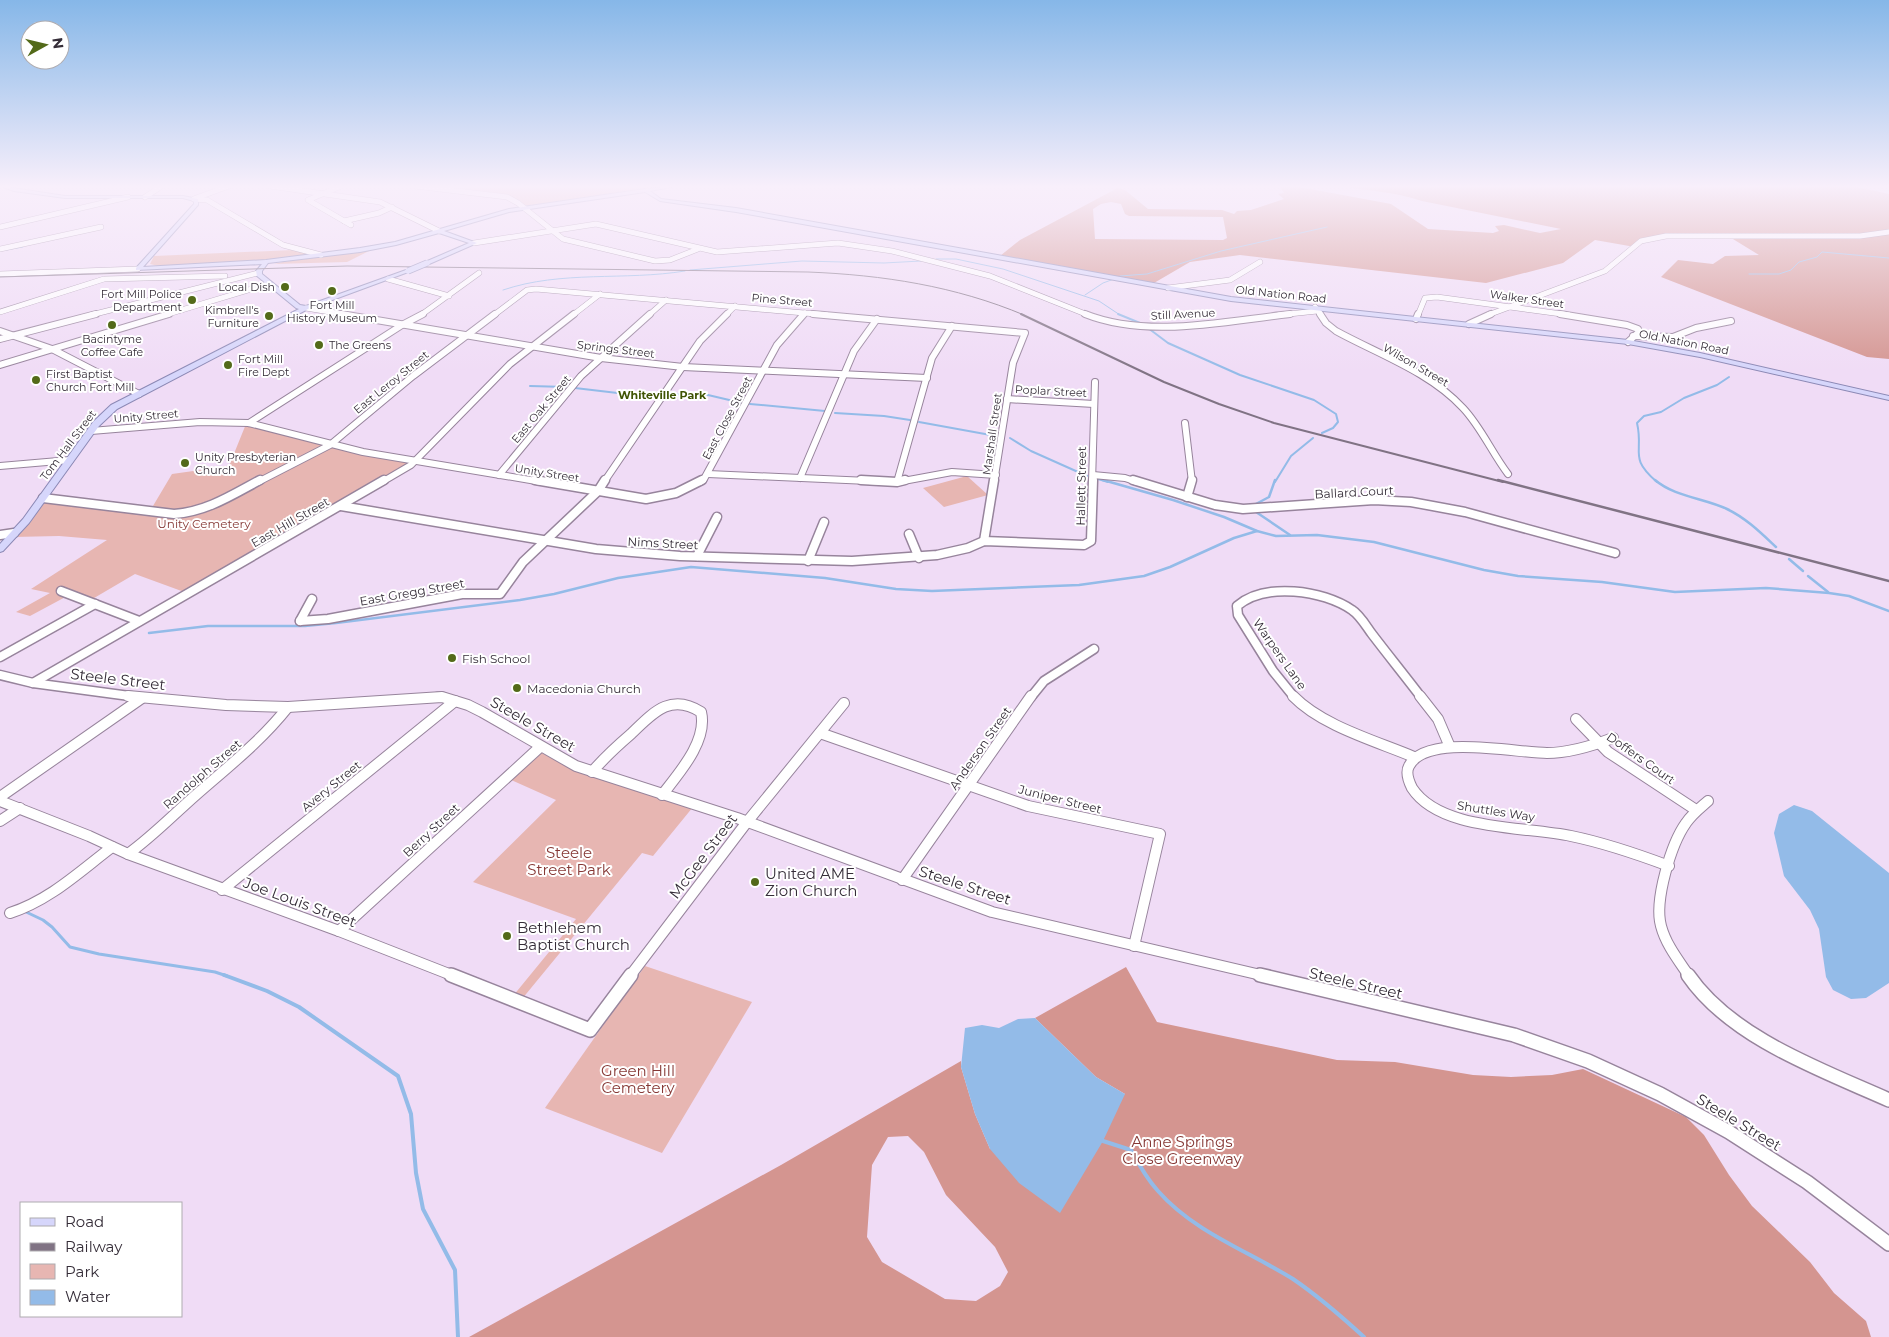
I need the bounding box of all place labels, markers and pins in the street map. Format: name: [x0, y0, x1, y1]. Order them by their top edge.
place label: Local Dish: [218, 280, 275, 294]
marker: Local Dish: [279, 281, 291, 293]
marker: Fort Mill History Museum: [326, 285, 338, 297]
place label: Fort Mill Police Department: [101, 287, 183, 314]
marker: Fort Mill Police Department: [186, 294, 198, 306]
place label: Fort Mill History Museum: [287, 298, 377, 325]
place label: Kimbrell's Furniture: [205, 303, 260, 330]
marker: Kimbrell's Furniture: [263, 310, 275, 322]
marker: Bacintyme Coffee Cafe: [106, 319, 118, 331]
place label: Bacintyme Coffee Cafe: [81, 332, 144, 359]
place label: The Greens: [329, 338, 392, 352]
marker: The Greens: [313, 339, 325, 351]
place label: Fort Mill Fire Dept: [238, 352, 290, 379]
marker: Fort Mill Fire Dept: [222, 359, 234, 371]
place label: First Baptist Church Fort Mill: [46, 367, 134, 394]
marker: First Baptist Church Fort Mill: [30, 374, 42, 386]
place label: Unity Presbyterian Church: [195, 450, 296, 477]
marker: Unity Presbyterian Church: [179, 457, 191, 469]
place label: Fish School: [462, 651, 530, 666]
marker: Fish School: [446, 652, 458, 664]
place label: Macedonia Church: [527, 681, 641, 696]
marker: Macedonia Church: [511, 682, 523, 694]
place label: United AME Zion Church: [765, 864, 857, 900]
marker: United AME Zion Church: [749, 876, 761, 888]
place label: Bethlehem Baptist Church: [517, 918, 630, 954]
marker: Bethlehem Baptist Church: [501, 930, 513, 942]

